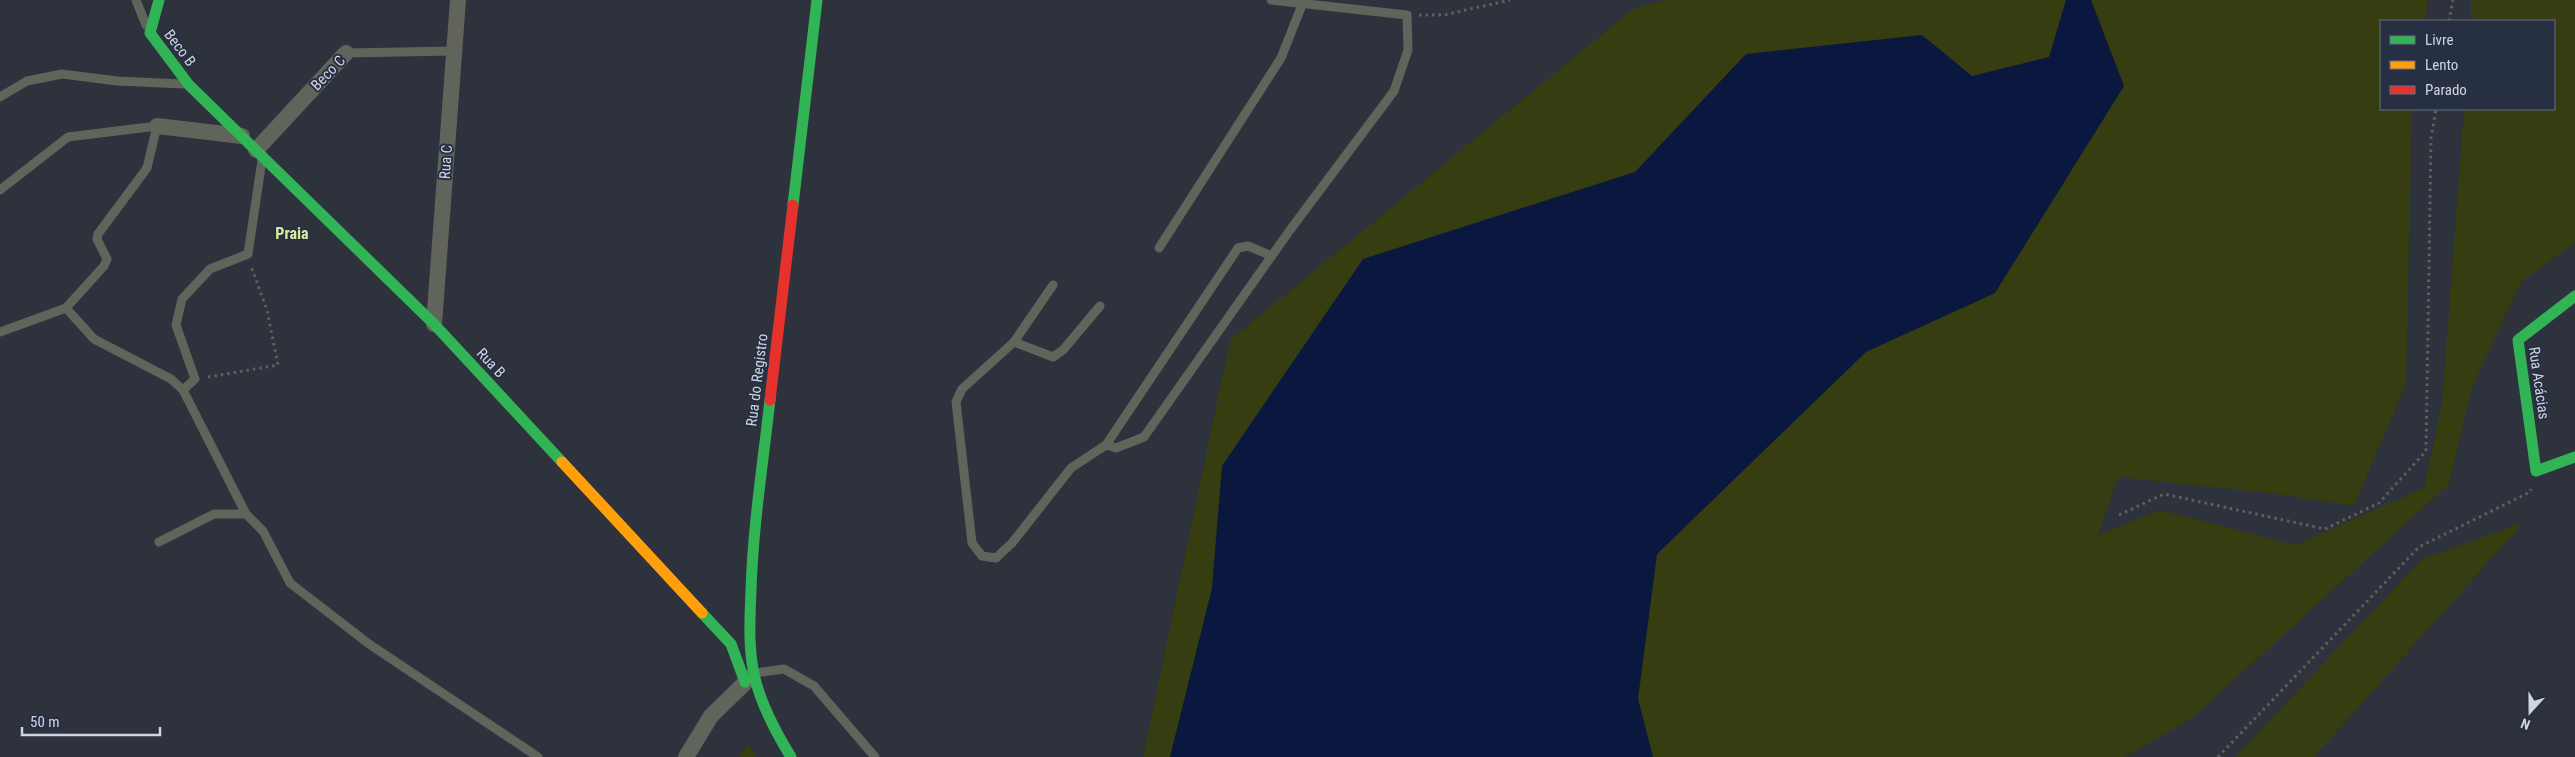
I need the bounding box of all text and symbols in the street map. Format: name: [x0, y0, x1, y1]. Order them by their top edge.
legend: [2380, 20, 2555, 110]
street label: Beco B: [160, 26, 200, 70]
text: Livre: [2425, 31, 2453, 49]
street label: Beco C: [307, 52, 349, 94]
text: Lento: [2425, 56, 2458, 74]
text: Parado: [2425, 81, 2467, 99]
street label: Rua C: [436, 144, 456, 180]
district label: Praia: [275, 224, 309, 243]
street label: Rua do Registro: [742, 333, 772, 427]
street label: Rua B: [473, 344, 509, 382]
street label: Rua Acácias: [2525, 346, 2553, 421]
north arrow: [2505, 687, 2555, 737]
scale bar: [22, 704, 160, 736]
text: 50 m: [30, 713, 60, 731]
text: N: [2518, 715, 2532, 733]

